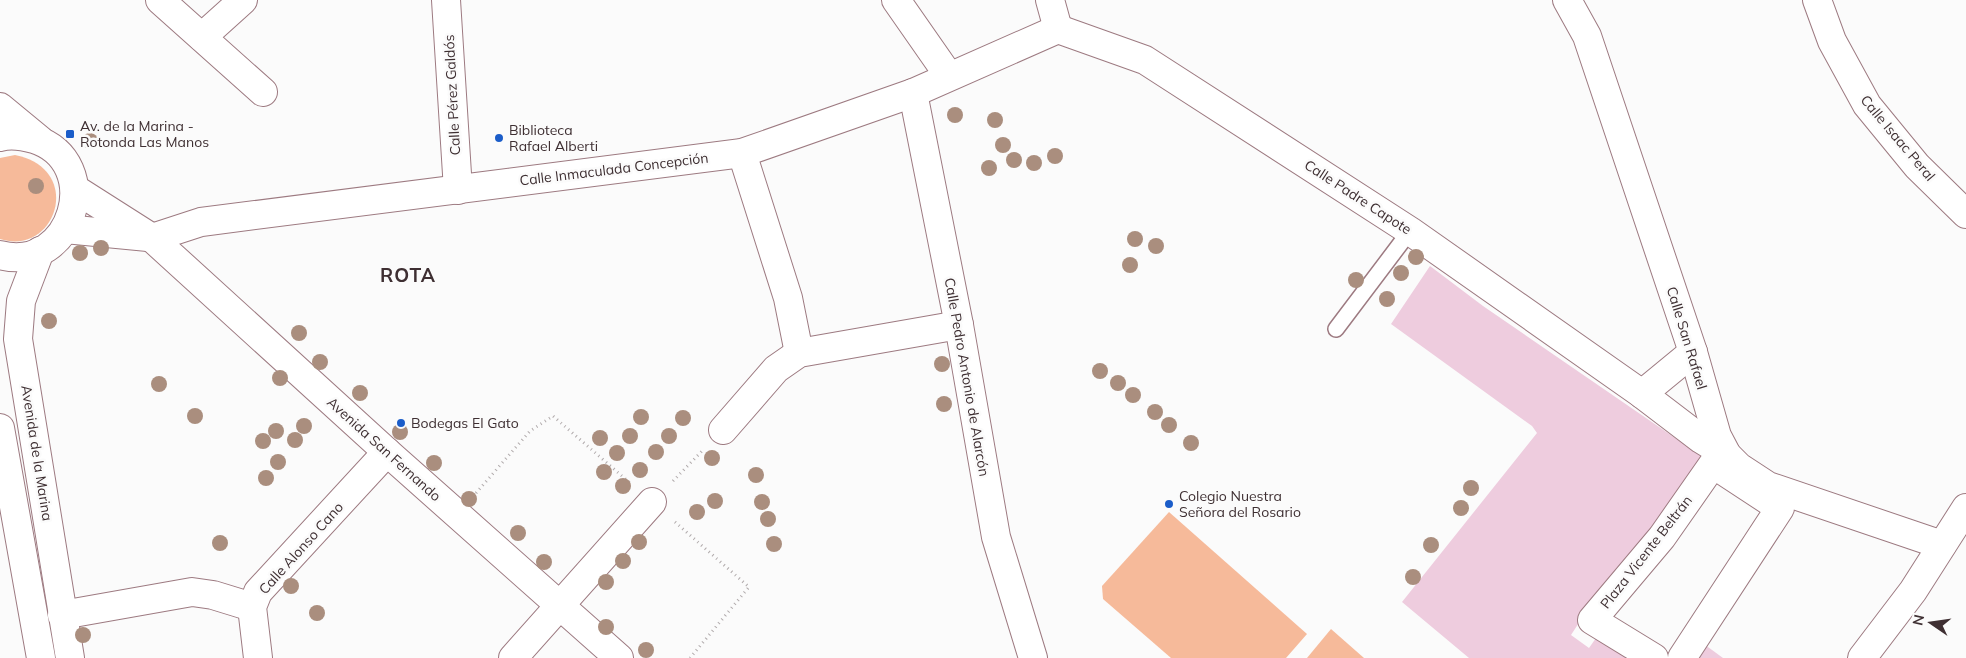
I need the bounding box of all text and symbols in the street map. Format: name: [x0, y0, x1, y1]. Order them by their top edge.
street label: Calle Pérez Galdós: [440, 34, 464, 156]
street label: Calle Isaac Peral: [1857, 91, 1939, 185]
place label: Av. de la Marina - Rotonda Las Manos: [80, 117, 209, 151]
place label: Biblioteca Rafael Alberti: [509, 121, 598, 155]
marker: Av. de la Marina - Rotonda Las Manos: [64, 128, 76, 140]
marker: Biblioteca Rafael Alberti: [493, 132, 505, 144]
street label: Calle Inmaculada Concepción: [519, 148, 709, 190]
street label: Calle Padre Capote: [1301, 156, 1415, 238]
district label: ROTA: [380, 263, 436, 287]
street label: Calle Pedro Antonio de Alarcón: [941, 276, 993, 478]
street label: Calle San Rafael: [1663, 284, 1711, 392]
street label: Avenida de la Marina: [17, 384, 57, 522]
street label: Avenida San Fernando: [323, 393, 445, 505]
place label: Bodegas El Gato: [411, 414, 519, 432]
marker: Bodegas El Gato: [395, 417, 407, 429]
place label: Colegio Nuestra Señora del Rosario: [1179, 487, 1301, 521]
street label: Plaza Vicente Beltrán: [1596, 492, 1696, 612]
street label: Calle Alonso Cano: [255, 498, 347, 598]
marker: Colegio Nuestra Señora del Rosario: [1163, 498, 1175, 510]
north arrow: [1906, 598, 1956, 648]
text: N: [1908, 613, 1928, 627]

